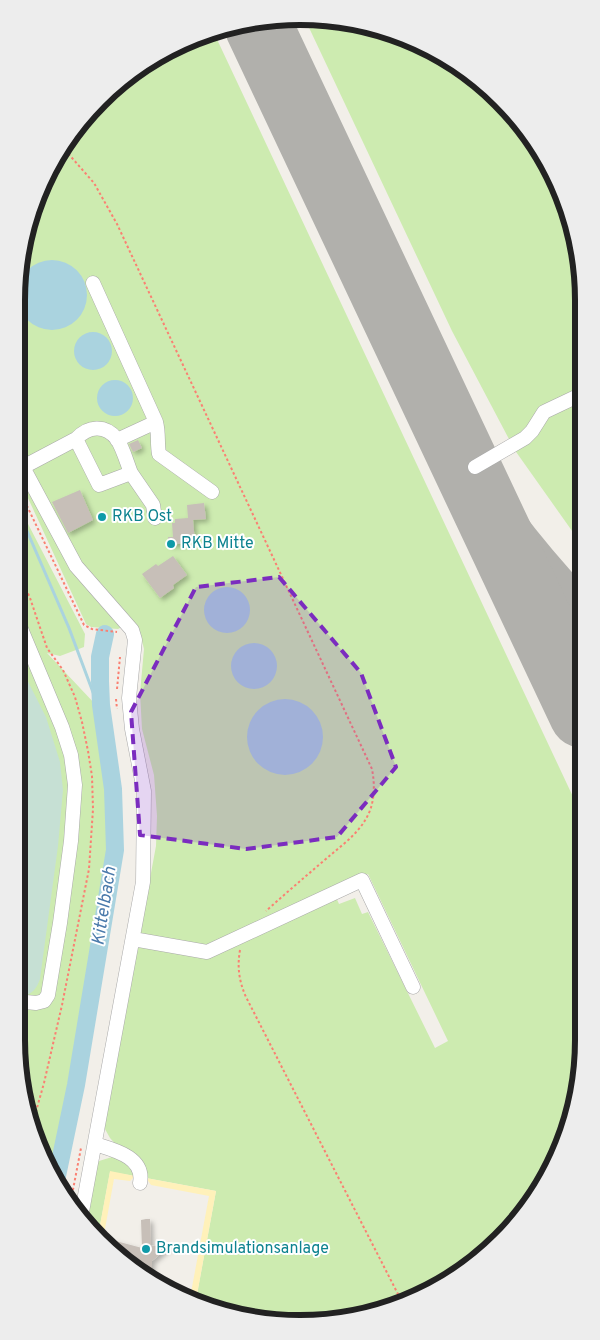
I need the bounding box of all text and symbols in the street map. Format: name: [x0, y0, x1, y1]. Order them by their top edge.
place label: RKB Ost: [112, 507, 172, 527]
marker: RKB Ost: [96, 511, 108, 523]
place label: RKB Mitte: [181, 534, 254, 554]
marker: RKB Mitte: [165, 538, 177, 550]
water label: Kittelbach: [87, 865, 123, 947]
place label: Brandsimulationsanlage: [156, 1239, 329, 1259]
marker: Brandsimulationsanlage: [140, 1243, 152, 1255]

